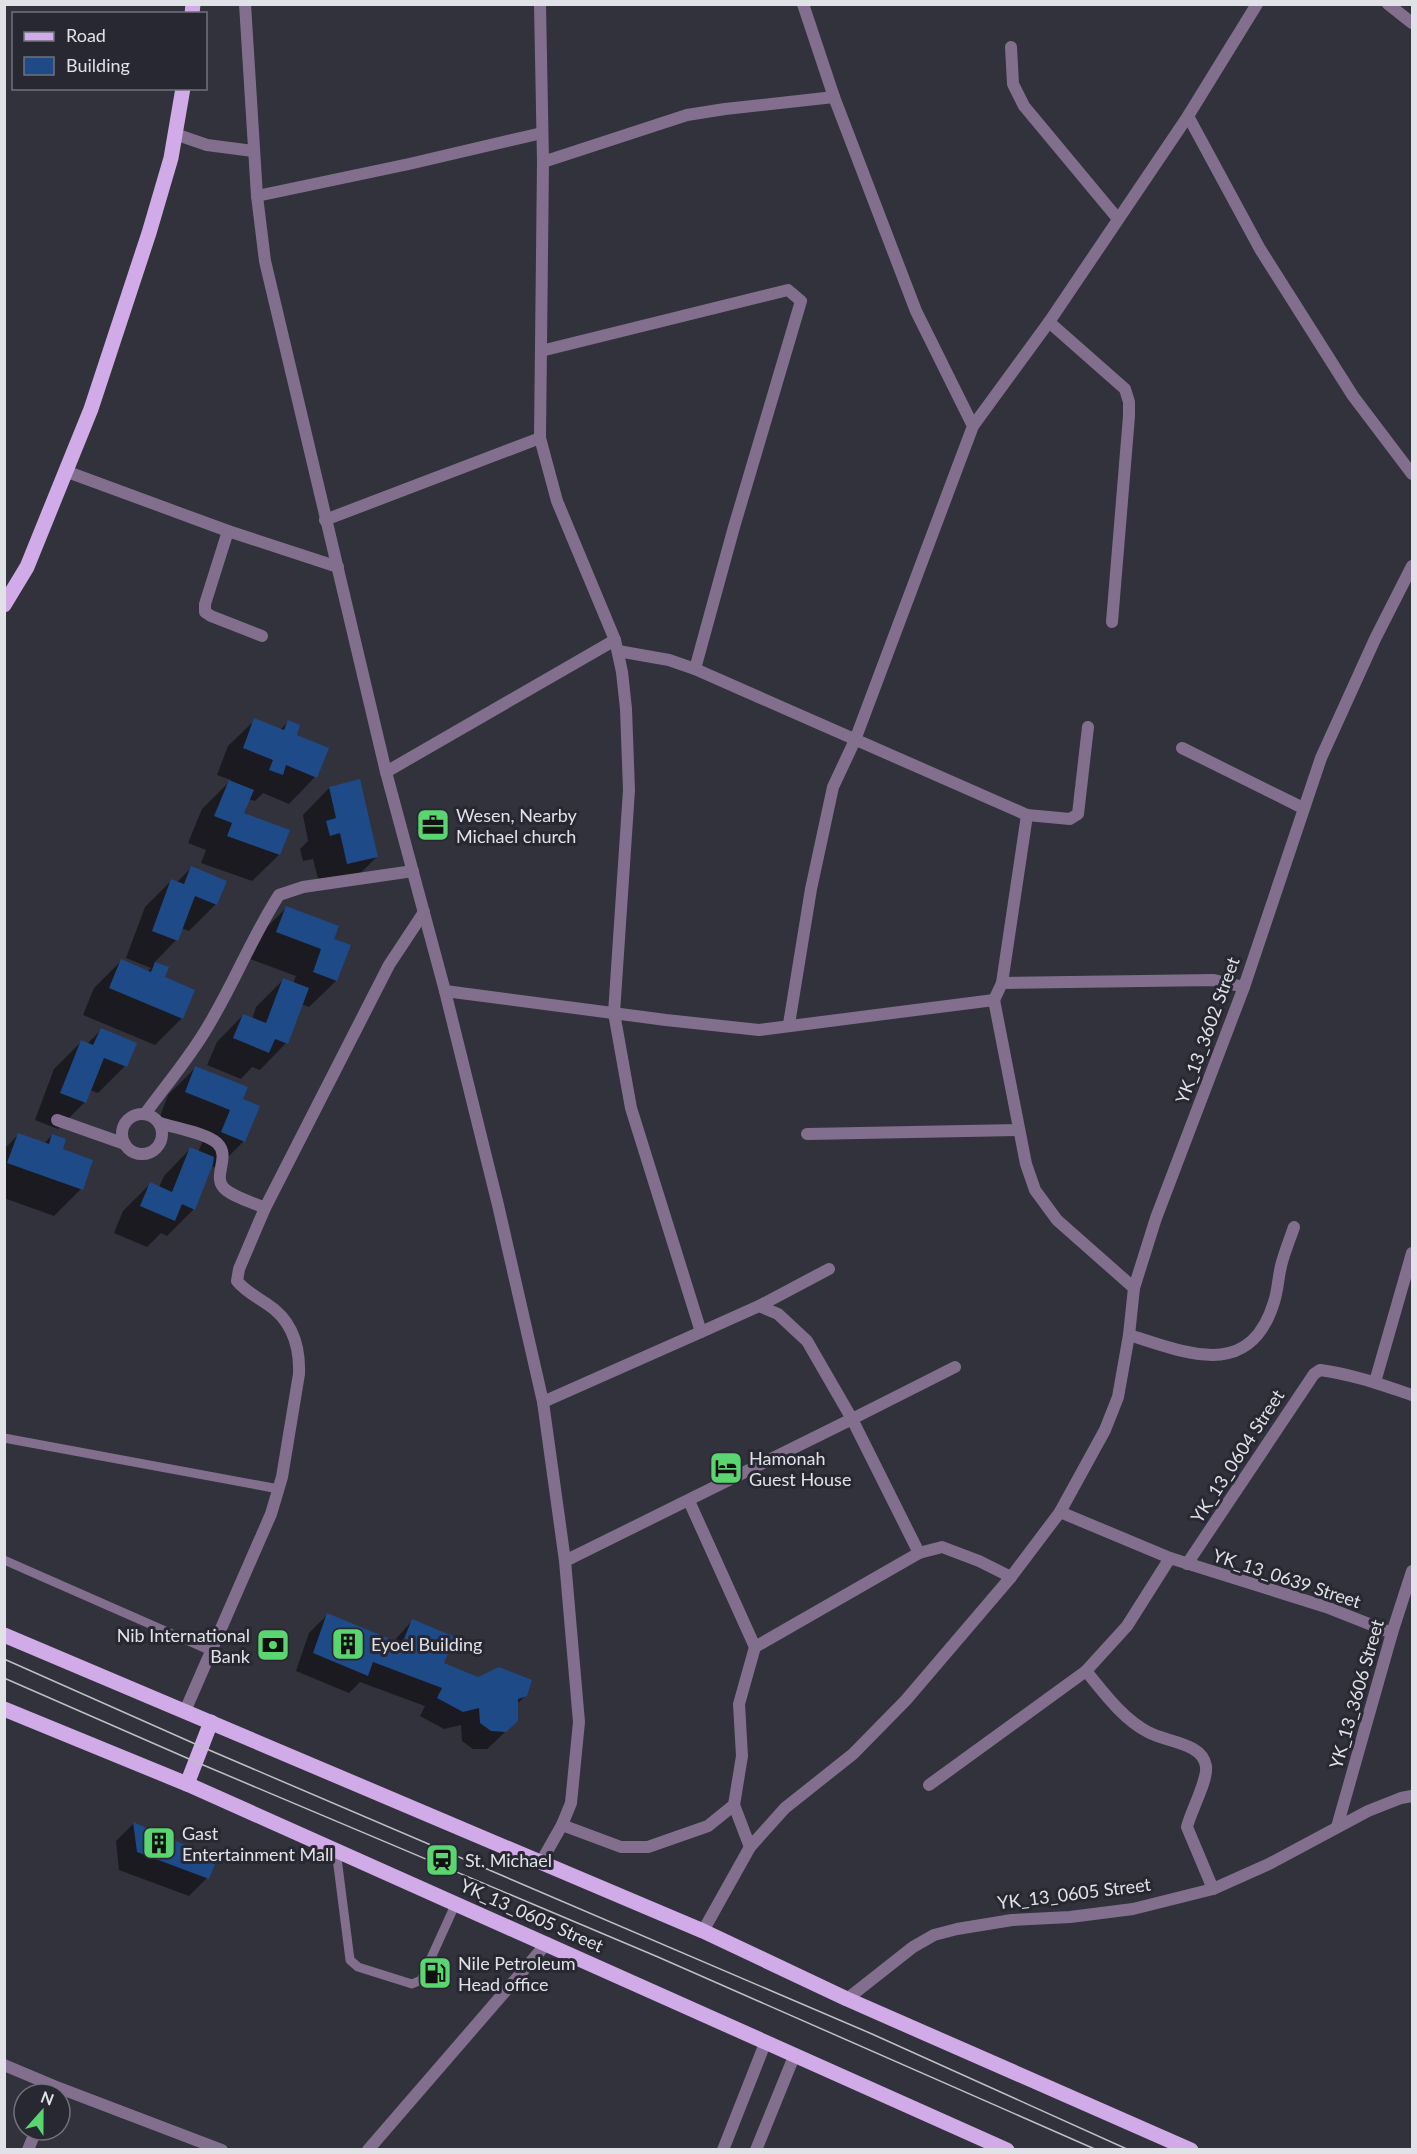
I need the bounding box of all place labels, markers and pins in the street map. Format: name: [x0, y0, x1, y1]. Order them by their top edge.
place label: Wesen, Nearby Michael church: [456, 804, 577, 847]
office icon: Wesen, Nearby Michael church: [415, 807, 451, 843]
place label: Hamonah Guest House: [749, 1447, 851, 1490]
hotel icon: Hamonah Guest House: [708, 1450, 744, 1486]
place label: Nib International Bank: [117, 1624, 251, 1667]
building icon: Eyoel Building: [330, 1626, 366, 1662]
bank icon: Nib International Bank: [255, 1627, 291, 1663]
place label: Eyoel Building: [371, 1633, 482, 1655]
place label: Gast Entertainment Mall: [182, 1822, 333, 1865]
building icon: Gast Entertainment Mall: [141, 1825, 177, 1861]
station icon: St. Michael: [424, 1842, 460, 1878]
place label: St. Michael: [465, 1849, 552, 1871]
place label: Nile Petroleum Head office: [458, 1952, 576, 1995]
fuel station icon: Nile Petroleum Head office: [417, 1955, 453, 1991]

